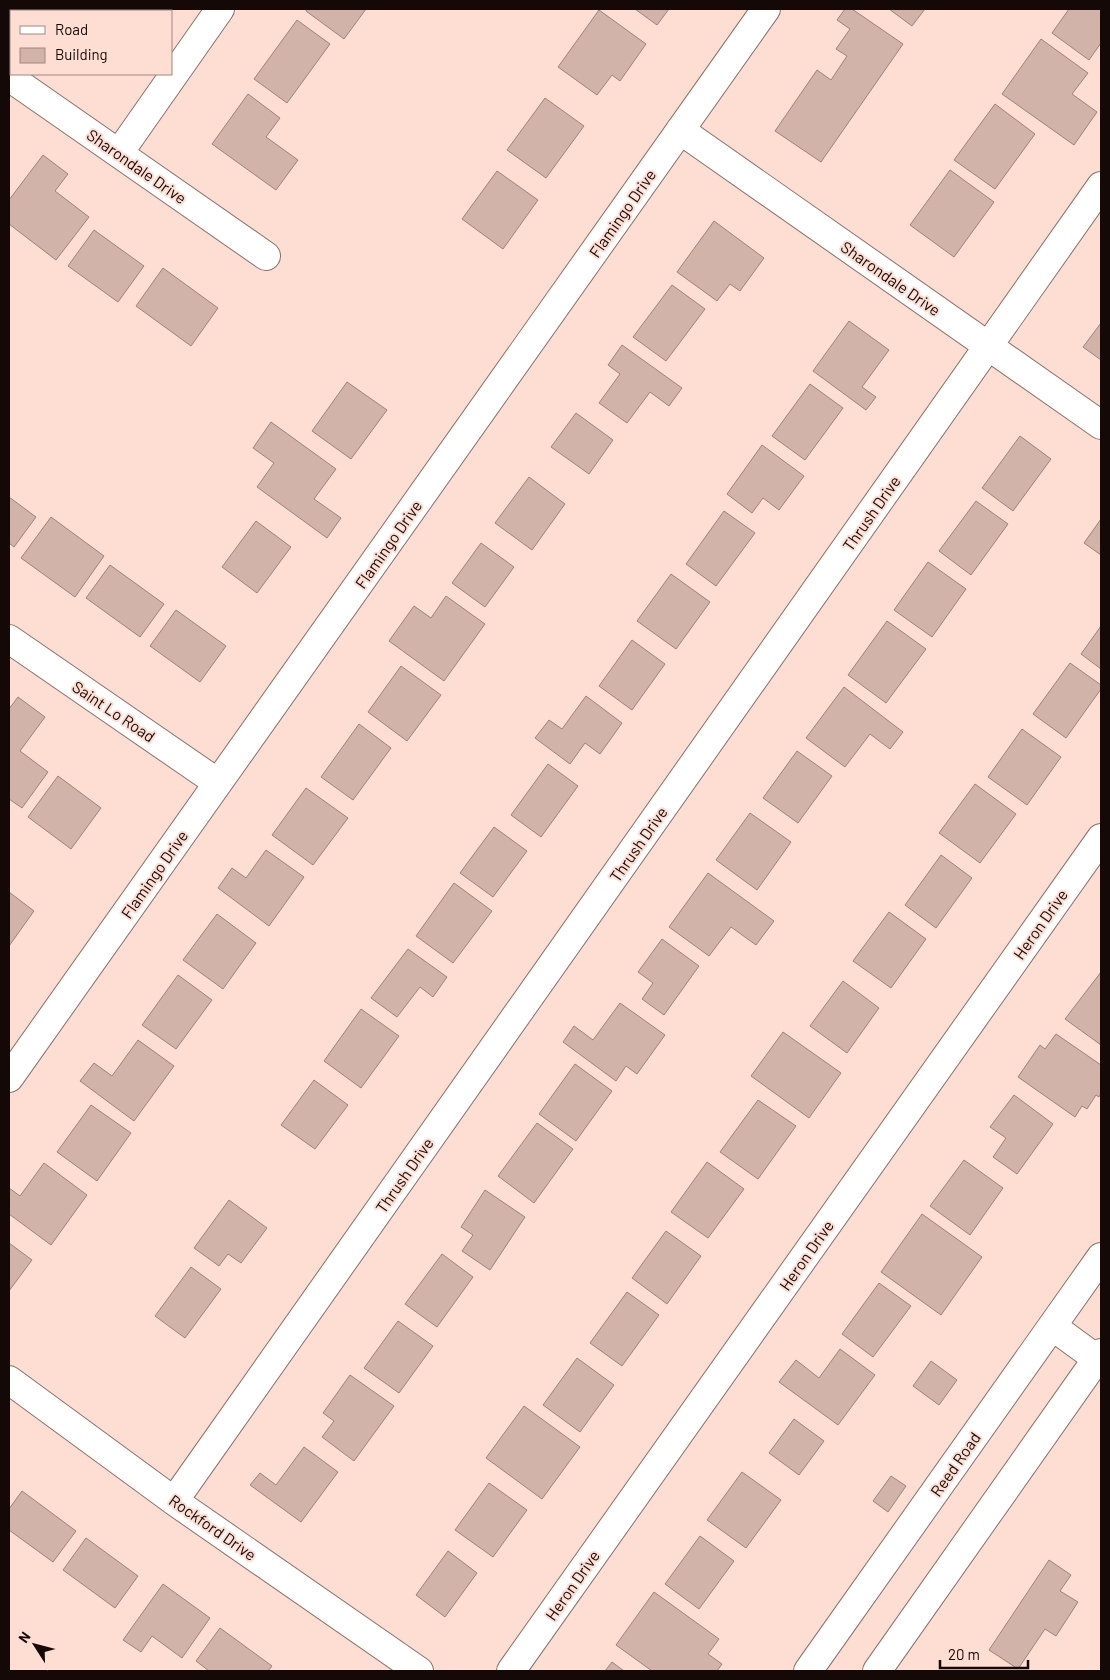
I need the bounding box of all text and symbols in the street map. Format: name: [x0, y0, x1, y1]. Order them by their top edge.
legend: [10, 10, 172, 75]
text: Road: [55, 20, 88, 38]
text: Building: [55, 45, 108, 63]
street label: Sharondale Drive: [84, 125, 190, 207]
street label: Flamingo Drive: [585, 165, 659, 261]
street label: Sharondale Drive: [838, 237, 944, 319]
street label: Thrush Drive: [838, 472, 904, 554]
street label: Flamingo Drive: [351, 496, 425, 592]
street label: Saint Lo Road: [69, 676, 159, 746]
street label: Thrush Drive: [605, 803, 671, 885]
street label: Flamingo Drive: [117, 826, 191, 922]
street label: Heron Drive: [1009, 885, 1071, 963]
street label: Thrush Drive: [371, 1134, 437, 1216]
street label: Heron Drive: [775, 1216, 837, 1294]
street label: Reed Road: [926, 1428, 984, 1500]
street label: Rockford Drive: [166, 1490, 260, 1564]
street label: Heron Drive: [541, 1546, 603, 1624]
north arrow: [10, 1620, 60, 1670]
text: N: [14, 1628, 34, 1646]
scale bar: [940, 1638, 1028, 1670]
text: 20 m: [948, 1645, 980, 1663]

